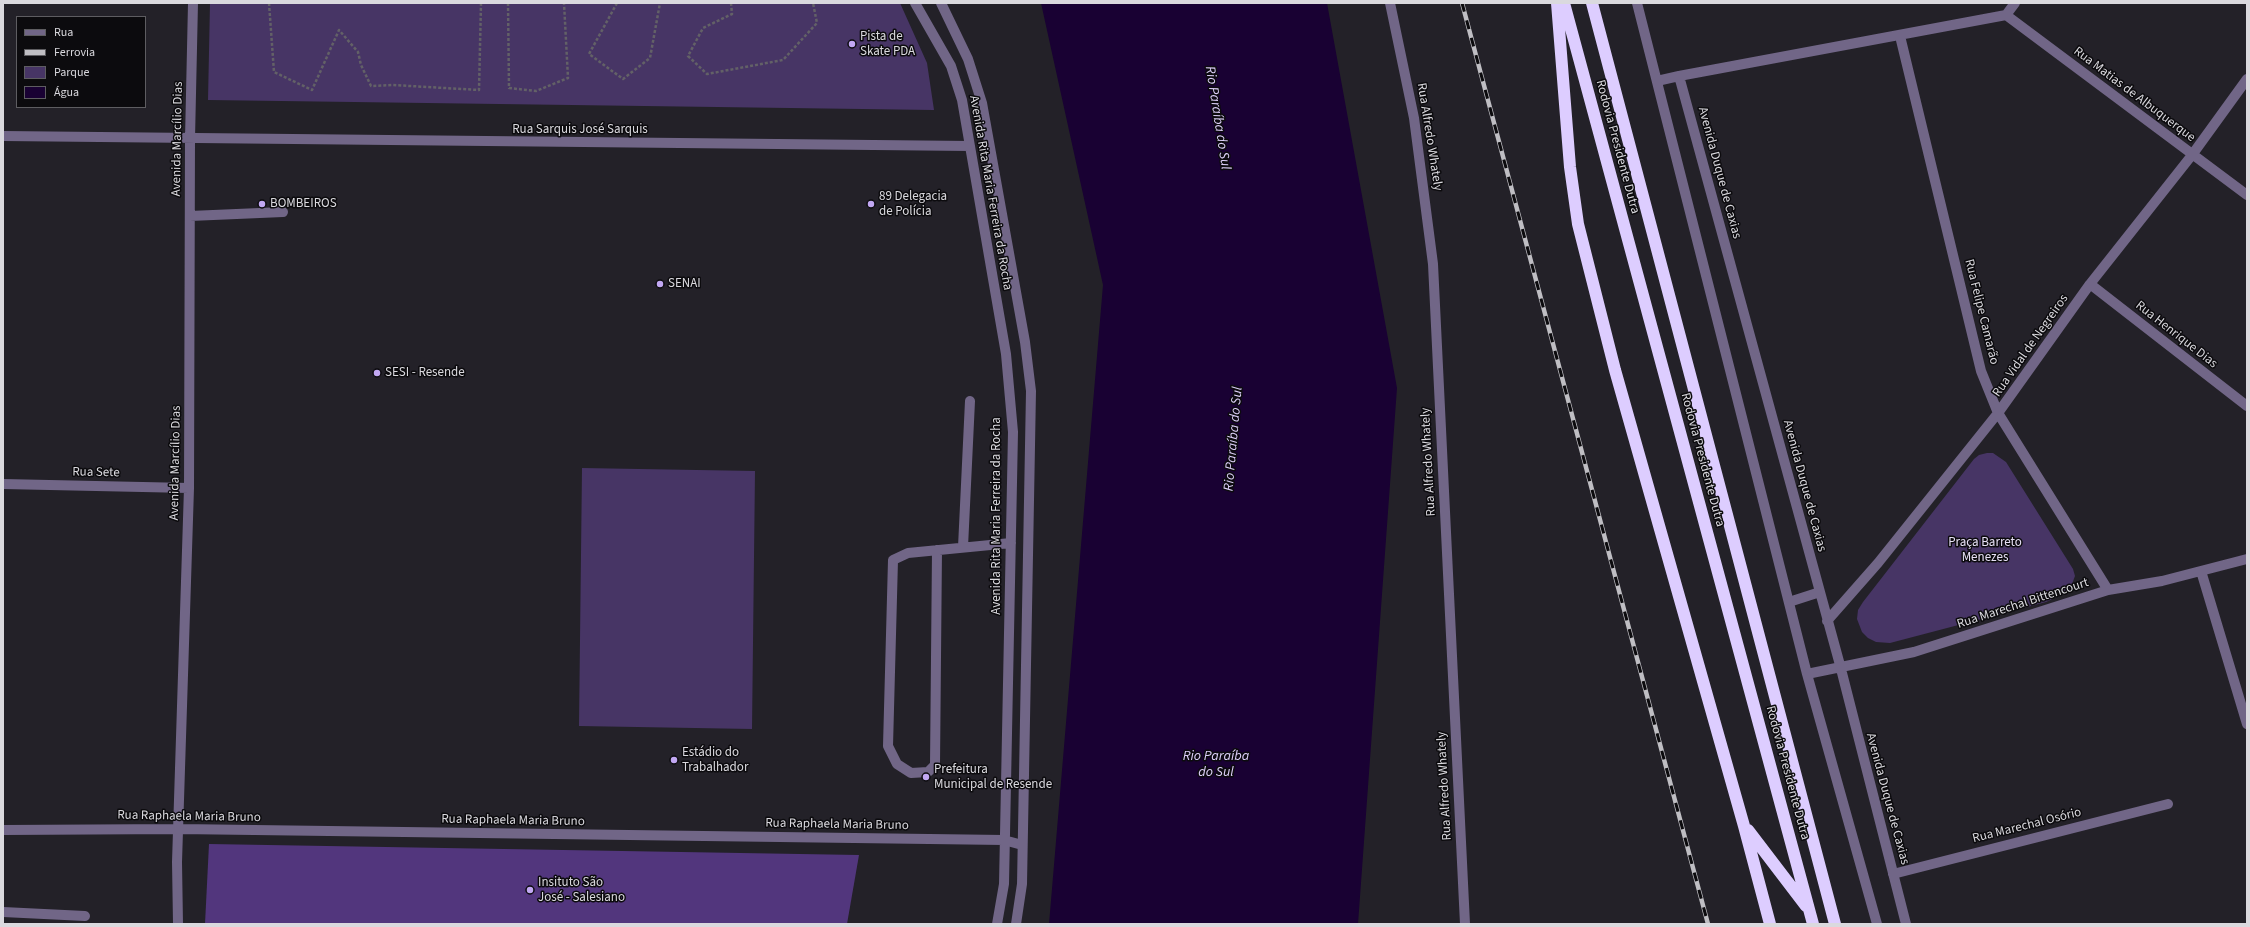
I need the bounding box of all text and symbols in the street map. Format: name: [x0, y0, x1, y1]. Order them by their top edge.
legend: [16, 16, 146, 108]
text: Rua: [54, 24, 73, 41]
place label: Pista de Skate PDA: [860, 29, 915, 60]
marker: Pista de Skate PDA: [847, 39, 857, 49]
text: Ferrovia: [54, 44, 95, 61]
street label: Rua Matias de Albuquerque: [2070, 44, 2198, 146]
text: Parque: [54, 64, 90, 81]
water label: Rio Paraíba do Sul: [1201, 65, 1233, 171]
street label: Rodovia Presidente Dutra: [1592, 78, 1642, 216]
street label: Avenida Marcílio Dias: [169, 81, 187, 197]
street label: Rua Alfredo Whately: [1413, 82, 1445, 192]
text: Água: [54, 84, 79, 101]
street label: Avenida Rita Maria Ferreira da Rocha: [965, 94, 1015, 292]
street label: Avenida Duque de Caxias: [1694, 105, 1744, 241]
street label: Rua Sarquis José Sarquis: [512, 122, 648, 138]
place label: 89 Delegacia de Polícia: [879, 189, 947, 220]
place label: BOMBEIROS: [270, 196, 337, 212]
marker: BOMBEIROS: [257, 199, 267, 209]
marker: 89 Delegacia de Polícia: [866, 199, 876, 209]
street label: Rua Felipe Camarão: [1960, 258, 2002, 366]
place label: SENAI: [668, 276, 701, 292]
marker: SENAI: [655, 279, 665, 289]
street label: Rua Vidal de Negreiros: [1990, 292, 2072, 400]
street label: Rua Henrique Dias: [2132, 298, 2220, 372]
place label: SESI - Resende: [385, 365, 465, 381]
marker: SESI - Resende: [372, 368, 382, 378]
water label: Rio Paraíba do Sul: [1221, 386, 1247, 492]
street label: Rodovia Presidente Dutra: [1677, 391, 1727, 529]
street label: Avenida Marcílio Dias: [167, 405, 185, 521]
street label: Rua Alfredo Whately: [1418, 407, 1440, 517]
street label: Avenida Rita Maria Ferreira da Rocha: [989, 417, 1005, 615]
street label: Avenida Duque de Caxias: [1779, 418, 1829, 554]
street label: Rua Sete: [72, 465, 120, 481]
park label: Praça Barreto Menezes: [1948, 535, 2022, 566]
street label: Rua Marechal Bittencourt: [1955, 575, 2091, 633]
street label: Rodovia Presidente Dutra: [1762, 704, 1812, 842]
street label: Rua Alfredo Whately: [1434, 731, 1456, 841]
street label: Avenida Duque de Caxias: [1862, 731, 1912, 867]
place label: Estádio do Trabalhador: [682, 745, 748, 776]
water label: Rio Paraíba do Sul: [1183, 749, 1249, 782]
marker: Estádio do Trabalhador: [669, 755, 679, 765]
place label: Prefeitura Municipal de Resende: [934, 762, 1052, 793]
marker: Prefeitura Municipal de Resende: [921, 772, 931, 782]
street label: Rua Marechal Osório: [1971, 805, 2083, 847]
street label: Rua Raphaela Maria Bruno: [117, 808, 261, 826]
street label: Rua Raphaela Maria Bruno: [441, 812, 585, 830]
street label: Rua Raphaela Maria Bruno: [765, 816, 909, 834]
place label: Insituto São José - Salesiano: [538, 875, 625, 906]
marker: Insituto São José - Salesiano: [525, 885, 535, 895]

